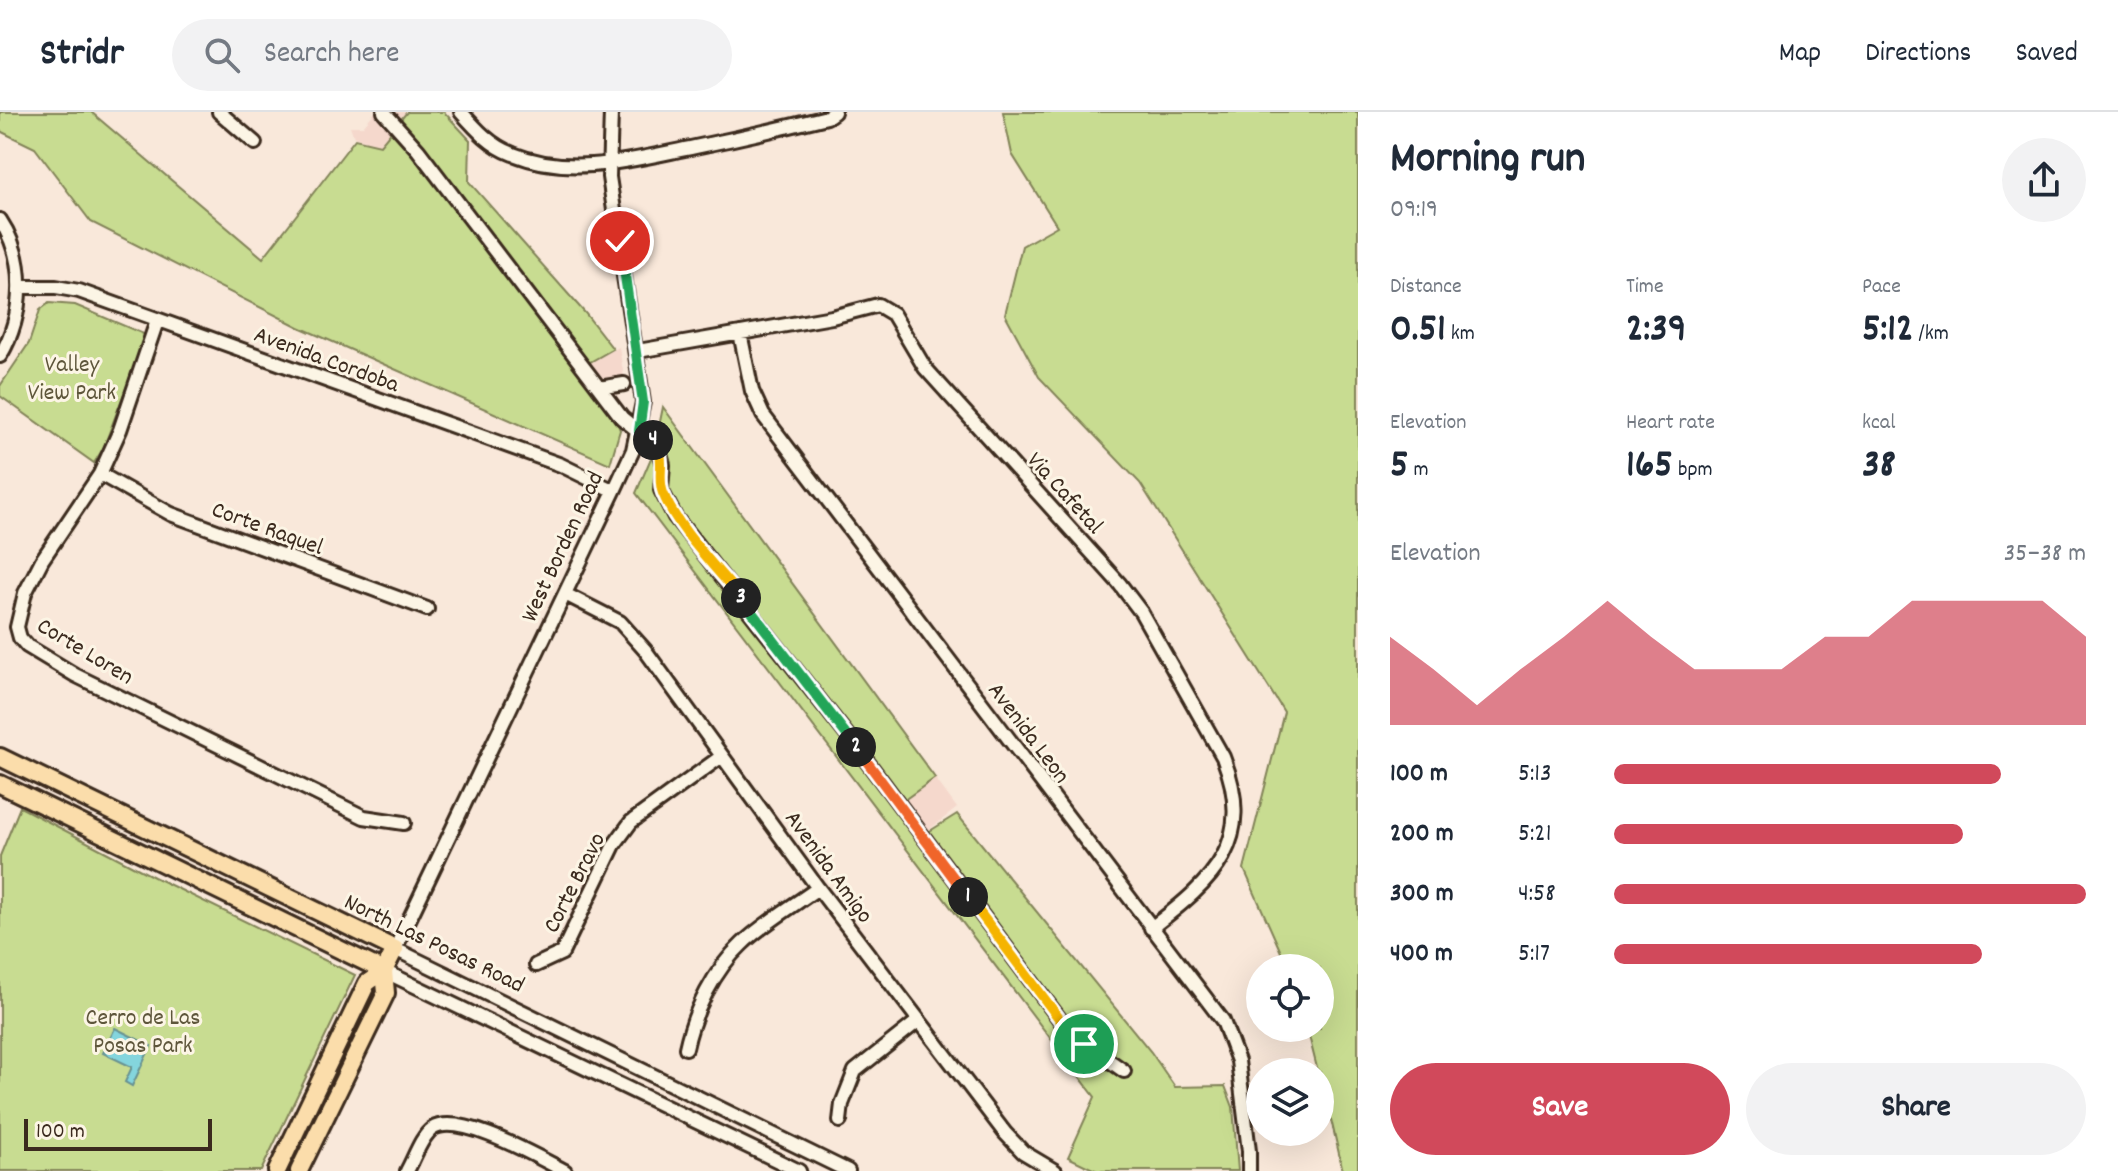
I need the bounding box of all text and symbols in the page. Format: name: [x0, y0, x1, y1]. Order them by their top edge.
search box: [172, 19, 732, 91]
text: Stridr: [40, 28, 124, 83]
icon: search: [200, 33, 244, 77]
text: Search here: [264, 34, 399, 77]
text: Map: [1779, 35, 1821, 75]
text: Directions: [1865, 35, 1971, 75]
text: Saved: [2015, 35, 2078, 75]
text: Morning run: [1390, 130, 1585, 193]
button: share: [2002, 138, 2086, 222]
text: 09:19: [1390, 192, 1438, 229]
pin: [586, 207, 654, 275]
icon: check: [598, 219, 642, 263]
text: Distance: [1390, 272, 1462, 303]
text: Time: [1626, 272, 1664, 303]
text: Pace: [1862, 272, 1901, 303]
text: 0.51: [1390, 303, 1446, 360]
text: 2:39: [1626, 303, 1686, 360]
text: 5:12: [1862, 303, 1913, 360]
street label: Avenida Cordoba: [249, 319, 404, 403]
text: km: [1446, 319, 1475, 350]
text: /km: [1913, 319, 1949, 350]
park label: Valley View Park: [28, 349, 116, 411]
text: Elevation: [1390, 408, 1467, 439]
text: Heart rate: [1626, 408, 1715, 439]
text: kcal: [1862, 408, 1895, 439]
pin: 4: [633, 420, 673, 460]
text: 4: [648, 424, 658, 455]
text: 5: [1390, 439, 1409, 496]
text: 165: [1626, 439, 1673, 496]
text: 38: [1862, 439, 1896, 496]
street label: Via Cafetal: [1017, 445, 1110, 543]
text: m: [1409, 455, 1429, 486]
text: bpm: [1673, 455, 1713, 486]
street label: West Borden Road: [514, 466, 614, 628]
street label: Corte Raquel: [206, 494, 328, 566]
text: Elevation: [1390, 536, 1480, 573]
text: 35–38 m: [2004, 536, 2086, 573]
pin: 3: [721, 578, 761, 618]
text: 3: [736, 582, 746, 613]
street label: Corte Loren: [30, 610, 139, 695]
street label: Avenida Leon: [978, 676, 1077, 792]
pin: 2: [836, 727, 876, 767]
text: 2: [851, 731, 861, 762]
text: 100 m: [1390, 756, 1448, 793]
text: 5:13: [1518, 756, 1552, 793]
street label: Avenida Amigo: [775, 804, 880, 931]
text: 200 m: [1390, 816, 1454, 853]
text: 5:21: [1518, 816, 1551, 853]
street label: Corte Bravo: [536, 827, 615, 939]
text: 300 m: [1390, 876, 1454, 913]
text: 4:58: [1518, 876, 1556, 913]
pin: 1: [948, 877, 988, 917]
text: 1: [966, 881, 970, 912]
street label: North Las Posas Road: [338, 886, 530, 1003]
text: 400 m: [1390, 936, 1453, 973]
text: 5:17: [1518, 936, 1550, 973]
map controls: [1246, 954, 1334, 1146]
button: locate: [1246, 954, 1334, 1042]
park label: Cerro de Las Posas Park: [86, 1002, 200, 1064]
pin: [1050, 1010, 1118, 1078]
icon: arrive: [1062, 1022, 1106, 1066]
button: layers: [1246, 1058, 1334, 1146]
button: Save: [1390, 1063, 1730, 1155]
button: Share: [1746, 1063, 2086, 1155]
scale bar: [24, 1115, 212, 1151]
text: 100 m: [36, 1117, 85, 1148]

